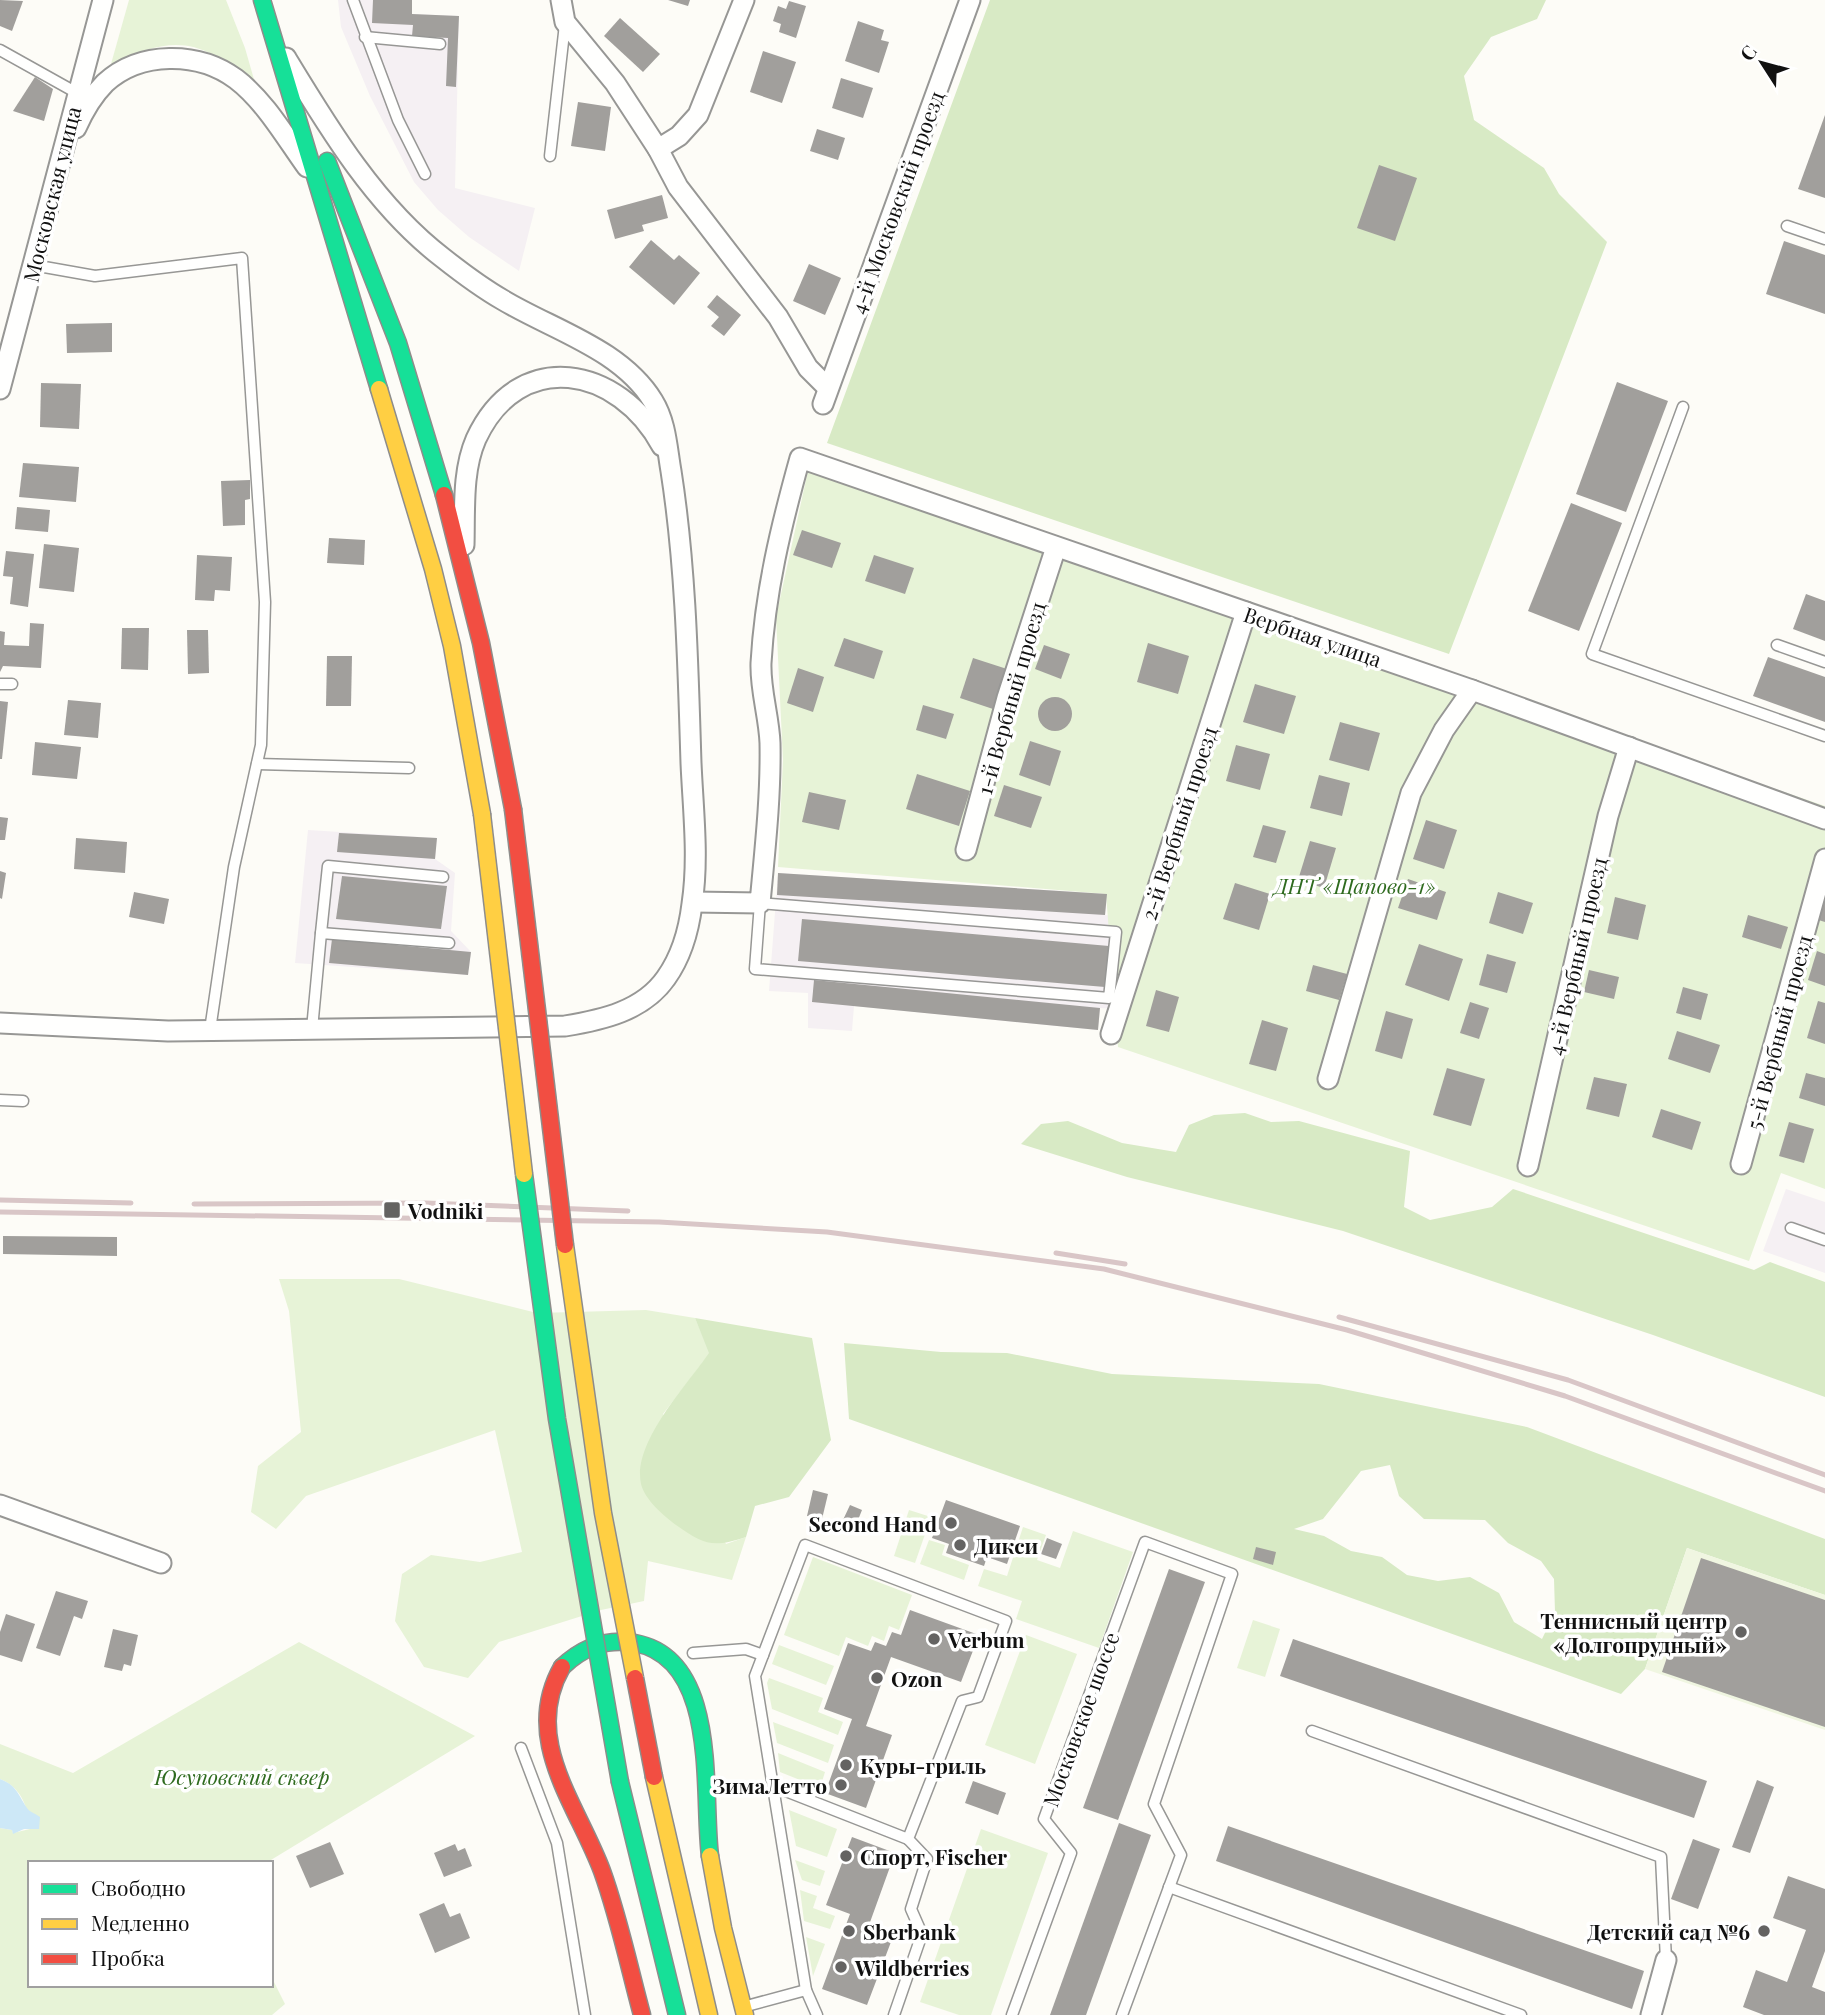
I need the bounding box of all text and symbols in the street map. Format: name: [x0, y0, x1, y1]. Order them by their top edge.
north arrow: [1727, 28, 1797, 98]
text: С: [1733, 39, 1762, 65]
street label: 4-й Московский проезд: [843, 87, 949, 317]
street label: Московская улица: [16, 103, 87, 285]
street label: 1-й Вербный проезд: [969, 598, 1051, 798]
street label: Вербная улица: [1240, 599, 1386, 673]
street label: 2-й Вербный проезд: [1134, 723, 1222, 923]
street label: 4-й Вербный проезд: [1540, 854, 1612, 1058]
park label: ДНТ «Щапово-1»: [1270, 871, 1436, 899]
street label: 5-й Вербный проезд: [1739, 932, 1817, 1132]
place label: Vodniki: [407, 1196, 484, 1224]
marker: Vodniki: [382, 1200, 402, 1220]
place label: Second Hand: [809, 1509, 937, 1537]
marker: Second Hand: [943, 1515, 959, 1531]
place label: Дикси: [974, 1531, 1039, 1559]
marker: Дикси: [952, 1537, 968, 1553]
place label: Теннисный центр «Долгопрудный»: [1540, 1606, 1727, 1658]
marker: Теннисный центр «Долгопрудный»: [1733, 1624, 1749, 1640]
place label: Verbum: [947, 1625, 1025, 1653]
street label: Московское шоссе: [1035, 1628, 1125, 1810]
marker: Verbum: [926, 1631, 942, 1647]
place label: Ozon: [891, 1664, 942, 1692]
marker: Ozon: [869, 1670, 885, 1686]
place label: Куры-гриль: [860, 1751, 986, 1779]
marker: Куры-гриль: [838, 1757, 854, 1773]
park label: Юсуповский сквер: [153, 1762, 330, 1790]
place label: ЗимаЛетто: [712, 1771, 827, 1799]
marker: ЗимаЛетто: [833, 1777, 849, 1793]
place label: Спорт, Fischer: [860, 1842, 1007, 1870]
marker: Спорт, Fischer: [838, 1848, 854, 1864]
legend: [28, 1861, 273, 1987]
text: Свободно: [91, 1873, 186, 1901]
text: Медленно: [91, 1908, 189, 1936]
place label: Sberbank: [863, 1917, 956, 1945]
place label: Детский сад №6: [1587, 1917, 1750, 1945]
marker: Sberbank: [841, 1923, 857, 1939]
marker: Детский сад №6: [1756, 1923, 1772, 1939]
text: Пробка: [91, 1943, 165, 1971]
place label: Wildberries: [854, 1953, 970, 1981]
marker: Wildberries: [833, 1959, 849, 1975]

